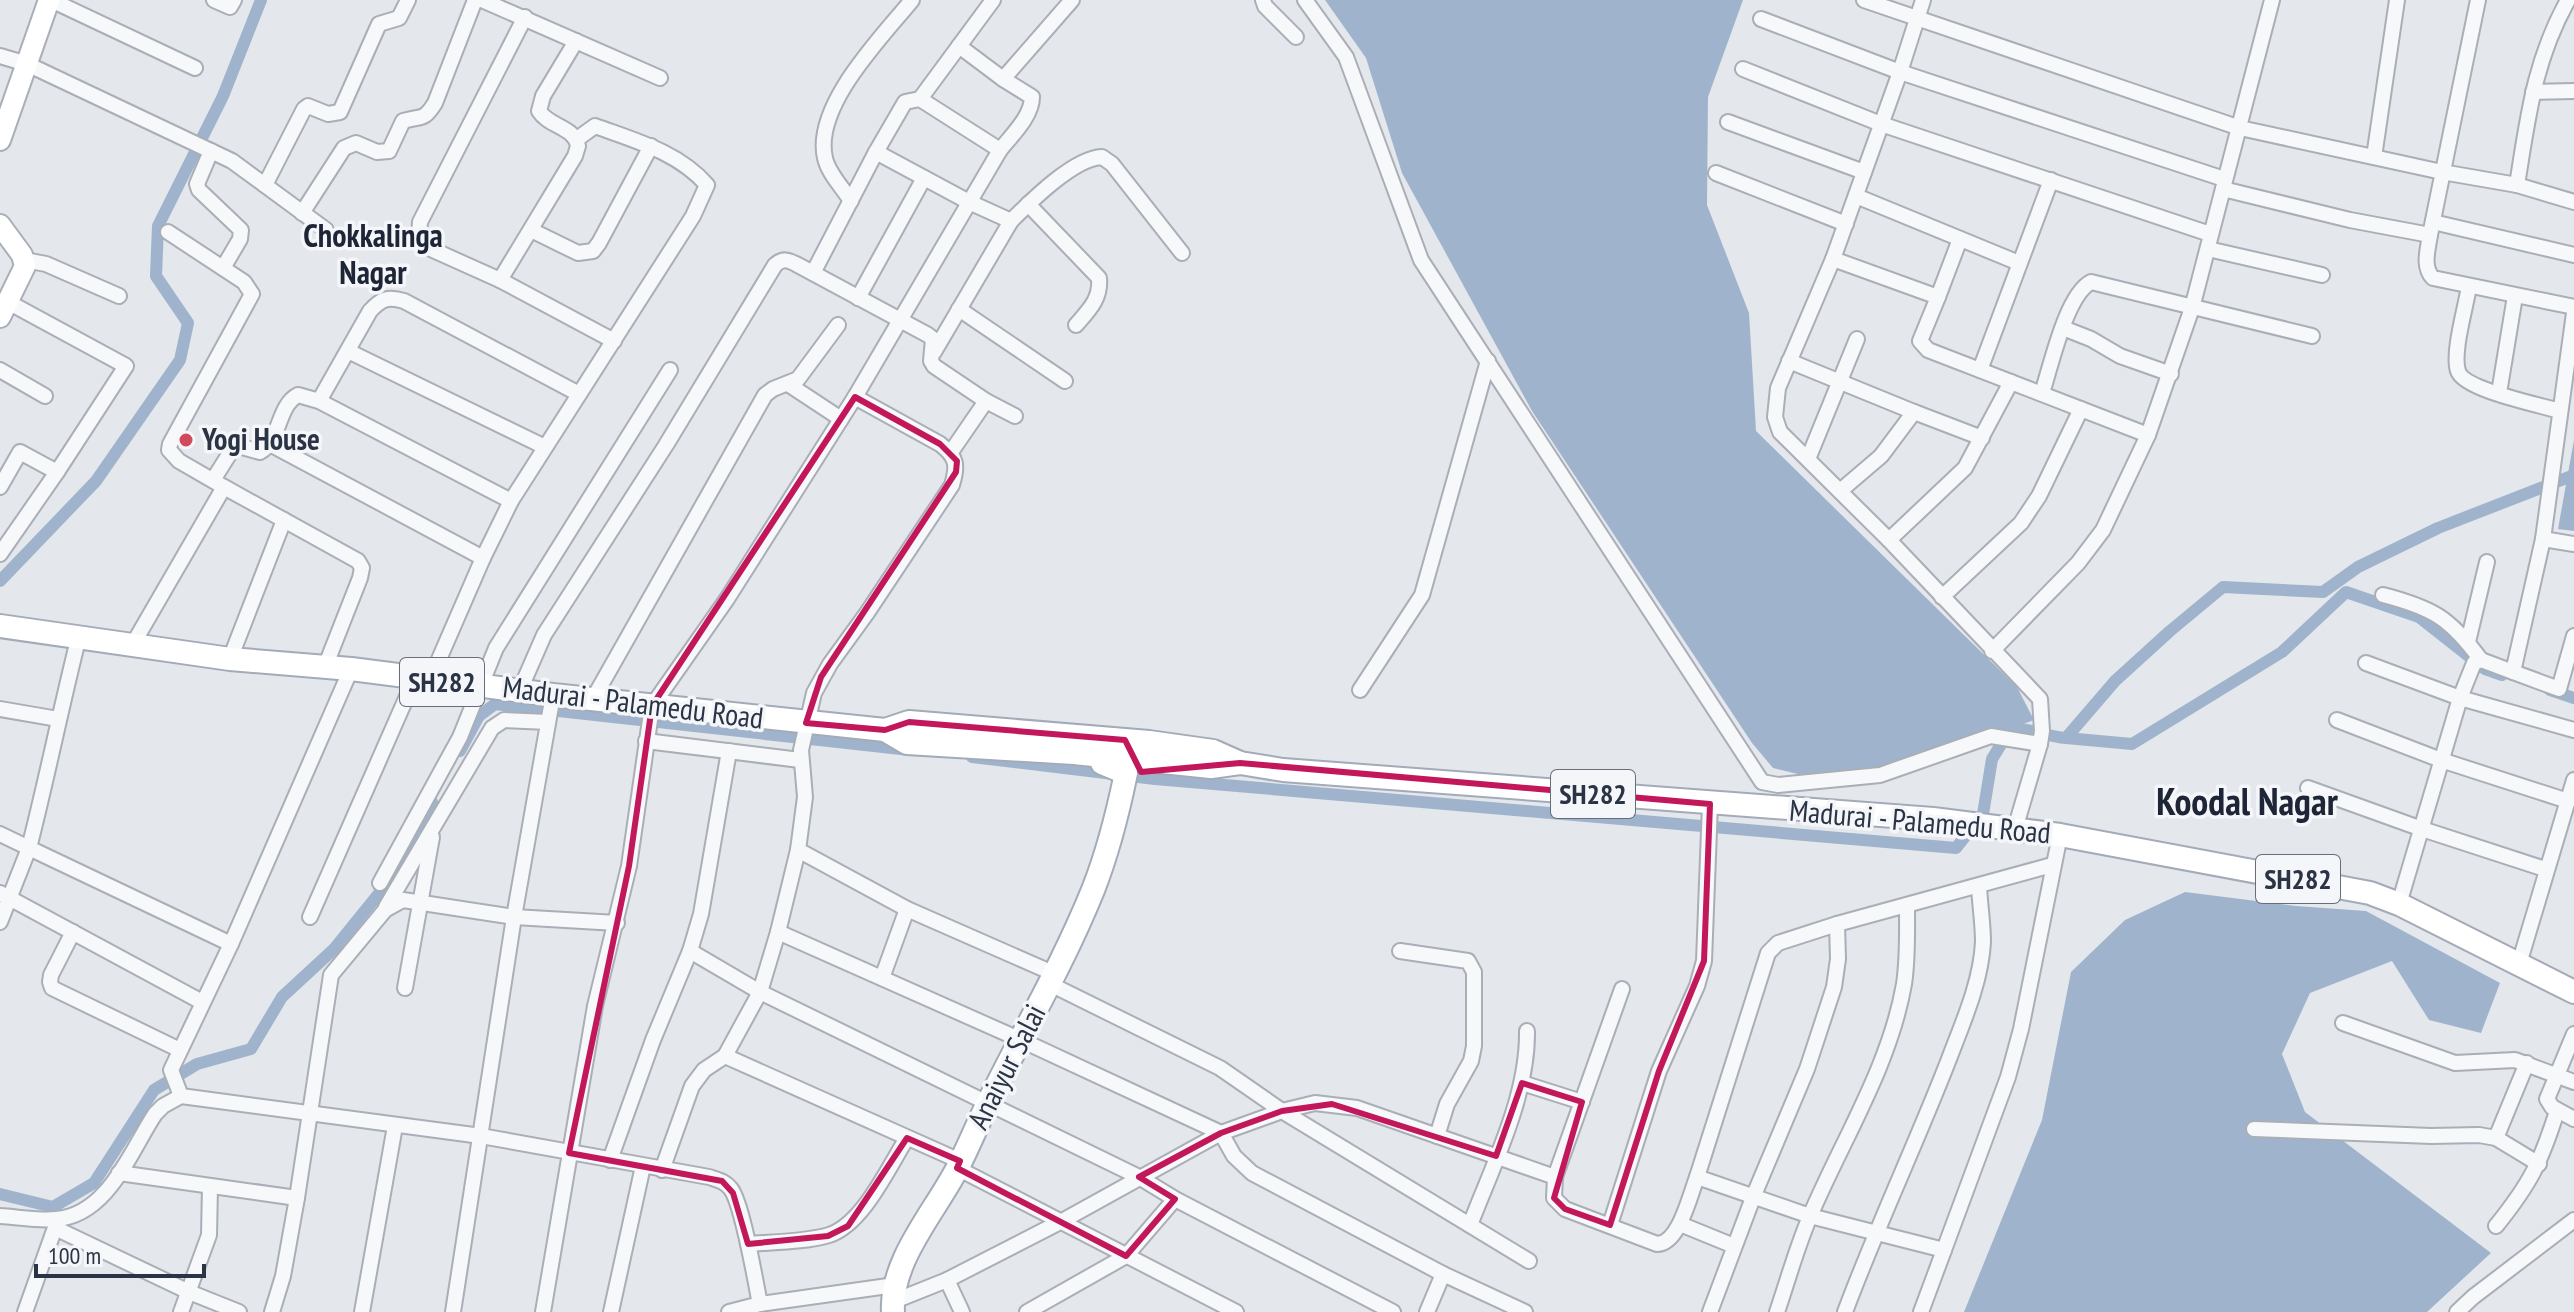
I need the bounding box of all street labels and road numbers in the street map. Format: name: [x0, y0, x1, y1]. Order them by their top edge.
road number: SH282: [400, 658, 484, 706]
street label: Madurai - Palamedu Road: [501, 666, 766, 737]
road number: SH282: [1551, 770, 1635, 818]
street label: Madurai - Palamedu Road: [1788, 790, 2052, 851]
road number: SH282: [2256, 855, 2340, 903]
street label: Anaiyur Salai: [958, 997, 1054, 1135]

